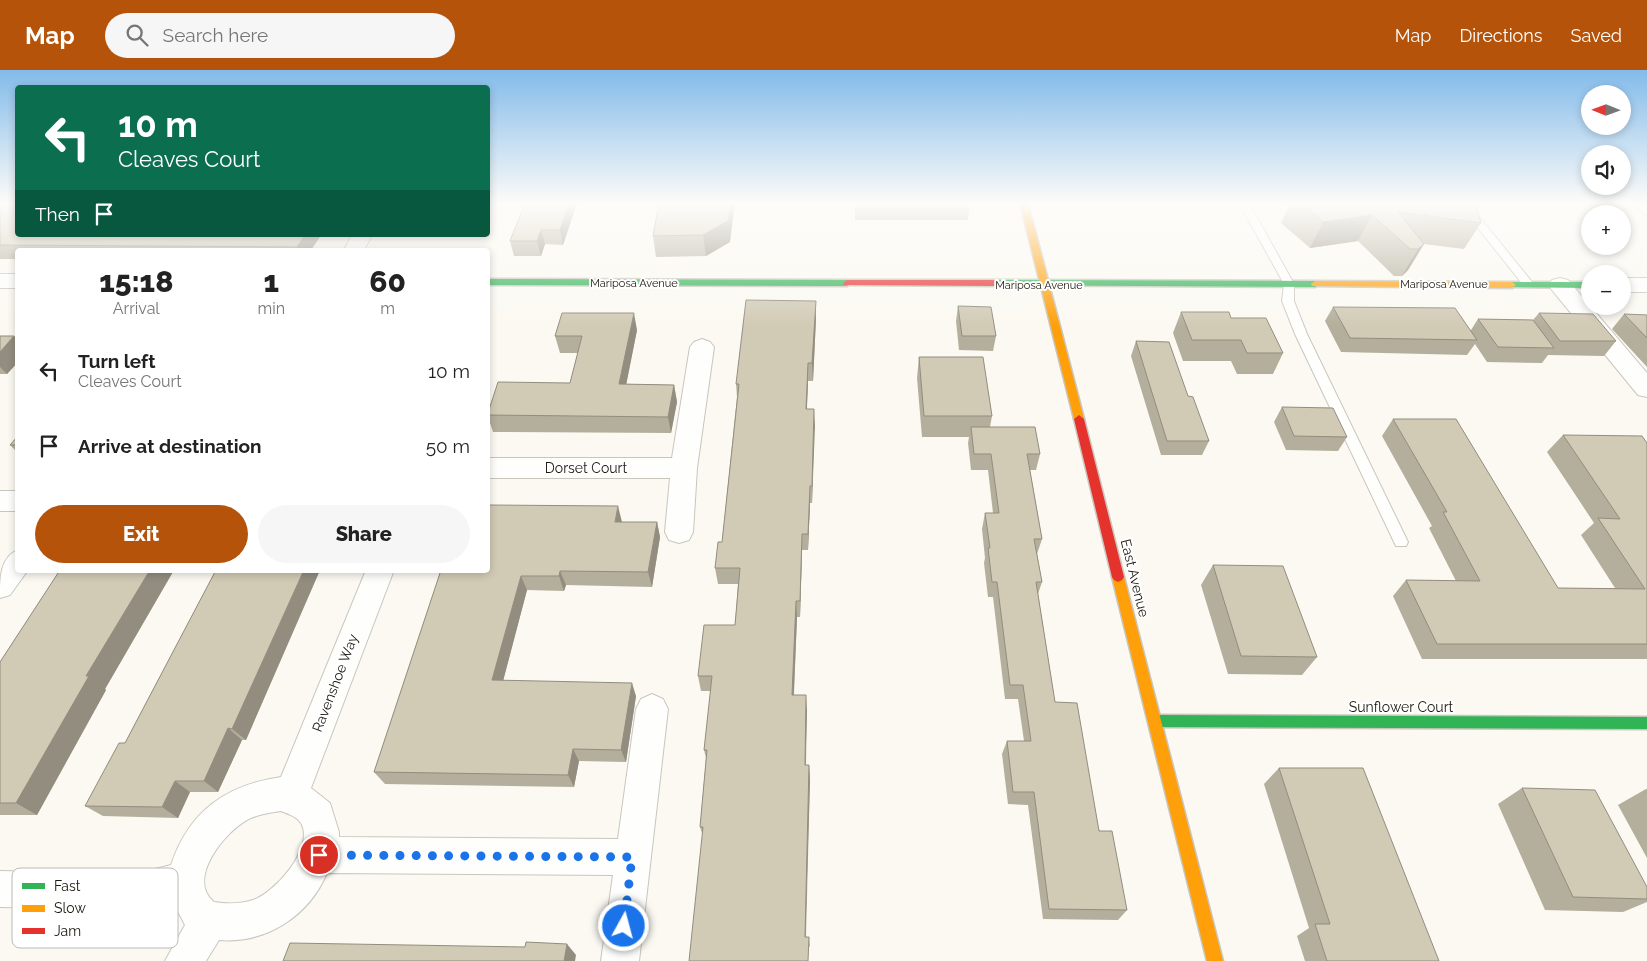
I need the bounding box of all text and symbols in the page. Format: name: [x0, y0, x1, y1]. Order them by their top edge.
search box: [105, 13, 455, 58]
text: Map: [25, 21, 75, 50]
icon: search: [123, 21, 151, 49]
text: Search here: [163, 24, 268, 46]
text: Map: [1395, 25, 1431, 46]
text: Directions: [1459, 25, 1543, 46]
text: Saved: [1571, 25, 1622, 46]
north arrow: [1581, 85, 1631, 135]
map controls: [1581, 85, 1631, 315]
text: 10 m: [118, 104, 198, 145]
icon: left: [35, 105, 100, 170]
button: sound: [1581, 145, 1631, 195]
text: Cleaves Court: [118, 146, 260, 172]
icon: arrive: [90, 200, 118, 228]
text: Then: [35, 203, 80, 225]
button: +: [1581, 205, 1631, 255]
text: 15:18: [99, 264, 173, 299]
text: 1: [263, 264, 279, 299]
text: 60: [369, 264, 406, 299]
button: −: [1581, 265, 1631, 315]
street label: Mariposa Avenue: [590, 277, 678, 290]
street label: Mariposa Avenue: [1400, 278, 1488, 291]
street label: Mariposa Avenue: [995, 279, 1083, 292]
text: Arrival: [113, 299, 160, 318]
text: min: [258, 299, 285, 318]
text: m: [380, 299, 395, 318]
text: Turn left: [78, 350, 155, 372]
icon: left: [35, 357, 63, 385]
text: 10 m: [428, 360, 470, 382]
text: Cleaves Court: [78, 372, 182, 391]
icon: arrive: [35, 432, 63, 460]
text: Arrive at destination: [78, 435, 262, 457]
text: 50 m: [426, 435, 470, 457]
street label: Dorset Court: [545, 460, 627, 476]
button: Exit: [35, 505, 248, 563]
button: Share: [258, 505, 470, 563]
street label: East Avenue: [1118, 537, 1152, 619]
street label: Ravenshoe Way: [309, 631, 361, 734]
street label: Sunflower Court: [1349, 699, 1454, 715]
pin: [298, 834, 340, 876]
icon: arrive: [305, 841, 333, 869]
legend: [12, 868, 178, 948]
text: Fast: [54, 878, 81, 894]
position arrow: [597, 899, 649, 951]
text: Slow: [54, 900, 86, 916]
text: Jam: [54, 923, 81, 939]

